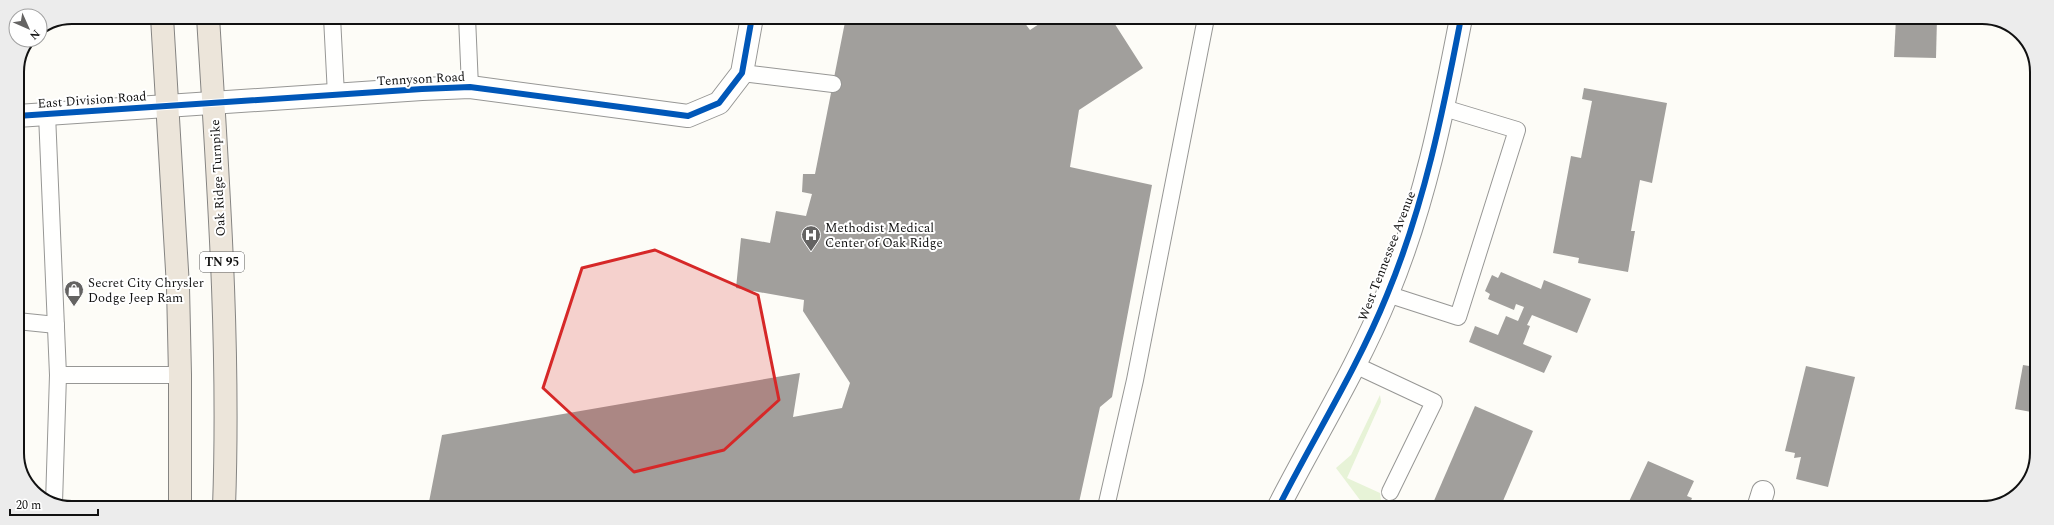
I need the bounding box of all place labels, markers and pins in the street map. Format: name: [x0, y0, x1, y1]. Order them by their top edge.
place label: Methodist Medical Center of Oak Ridge: [825, 218, 943, 253]
hospital icon: Methodist Medical Center of Oak Ridge: [800, 224, 822, 252]
place label: Secret City Chrysler Dodge Jeep Ram: [88, 273, 204, 308]
shop icon: Secret City Chrysler Dodge Jeep Ram: [63, 279, 85, 307]

